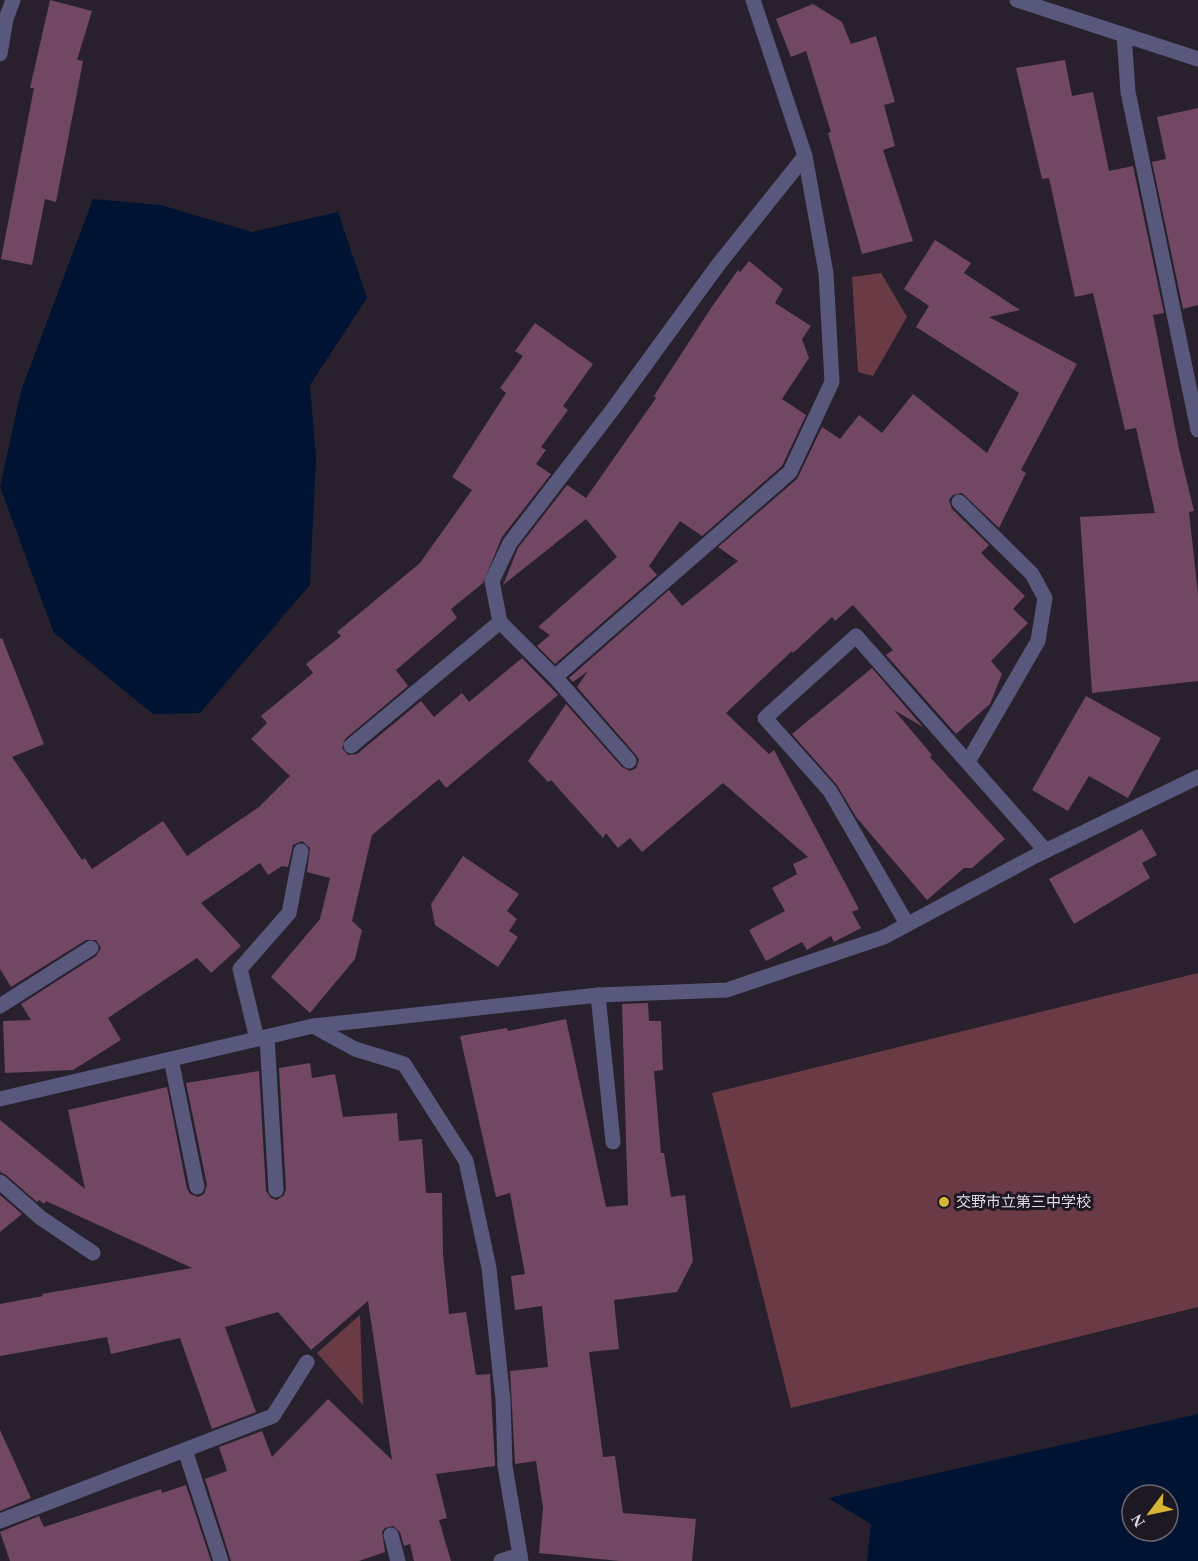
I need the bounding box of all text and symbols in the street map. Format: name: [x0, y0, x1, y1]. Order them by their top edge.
place label: 交野市立第三中学校: [956, 1194, 1091, 1210]
marker: 交野市立第三中学校: [937, 1195, 951, 1209]
north arrow: [1120, 1483, 1180, 1543]
text: N: [1127, 1511, 1148, 1530]

